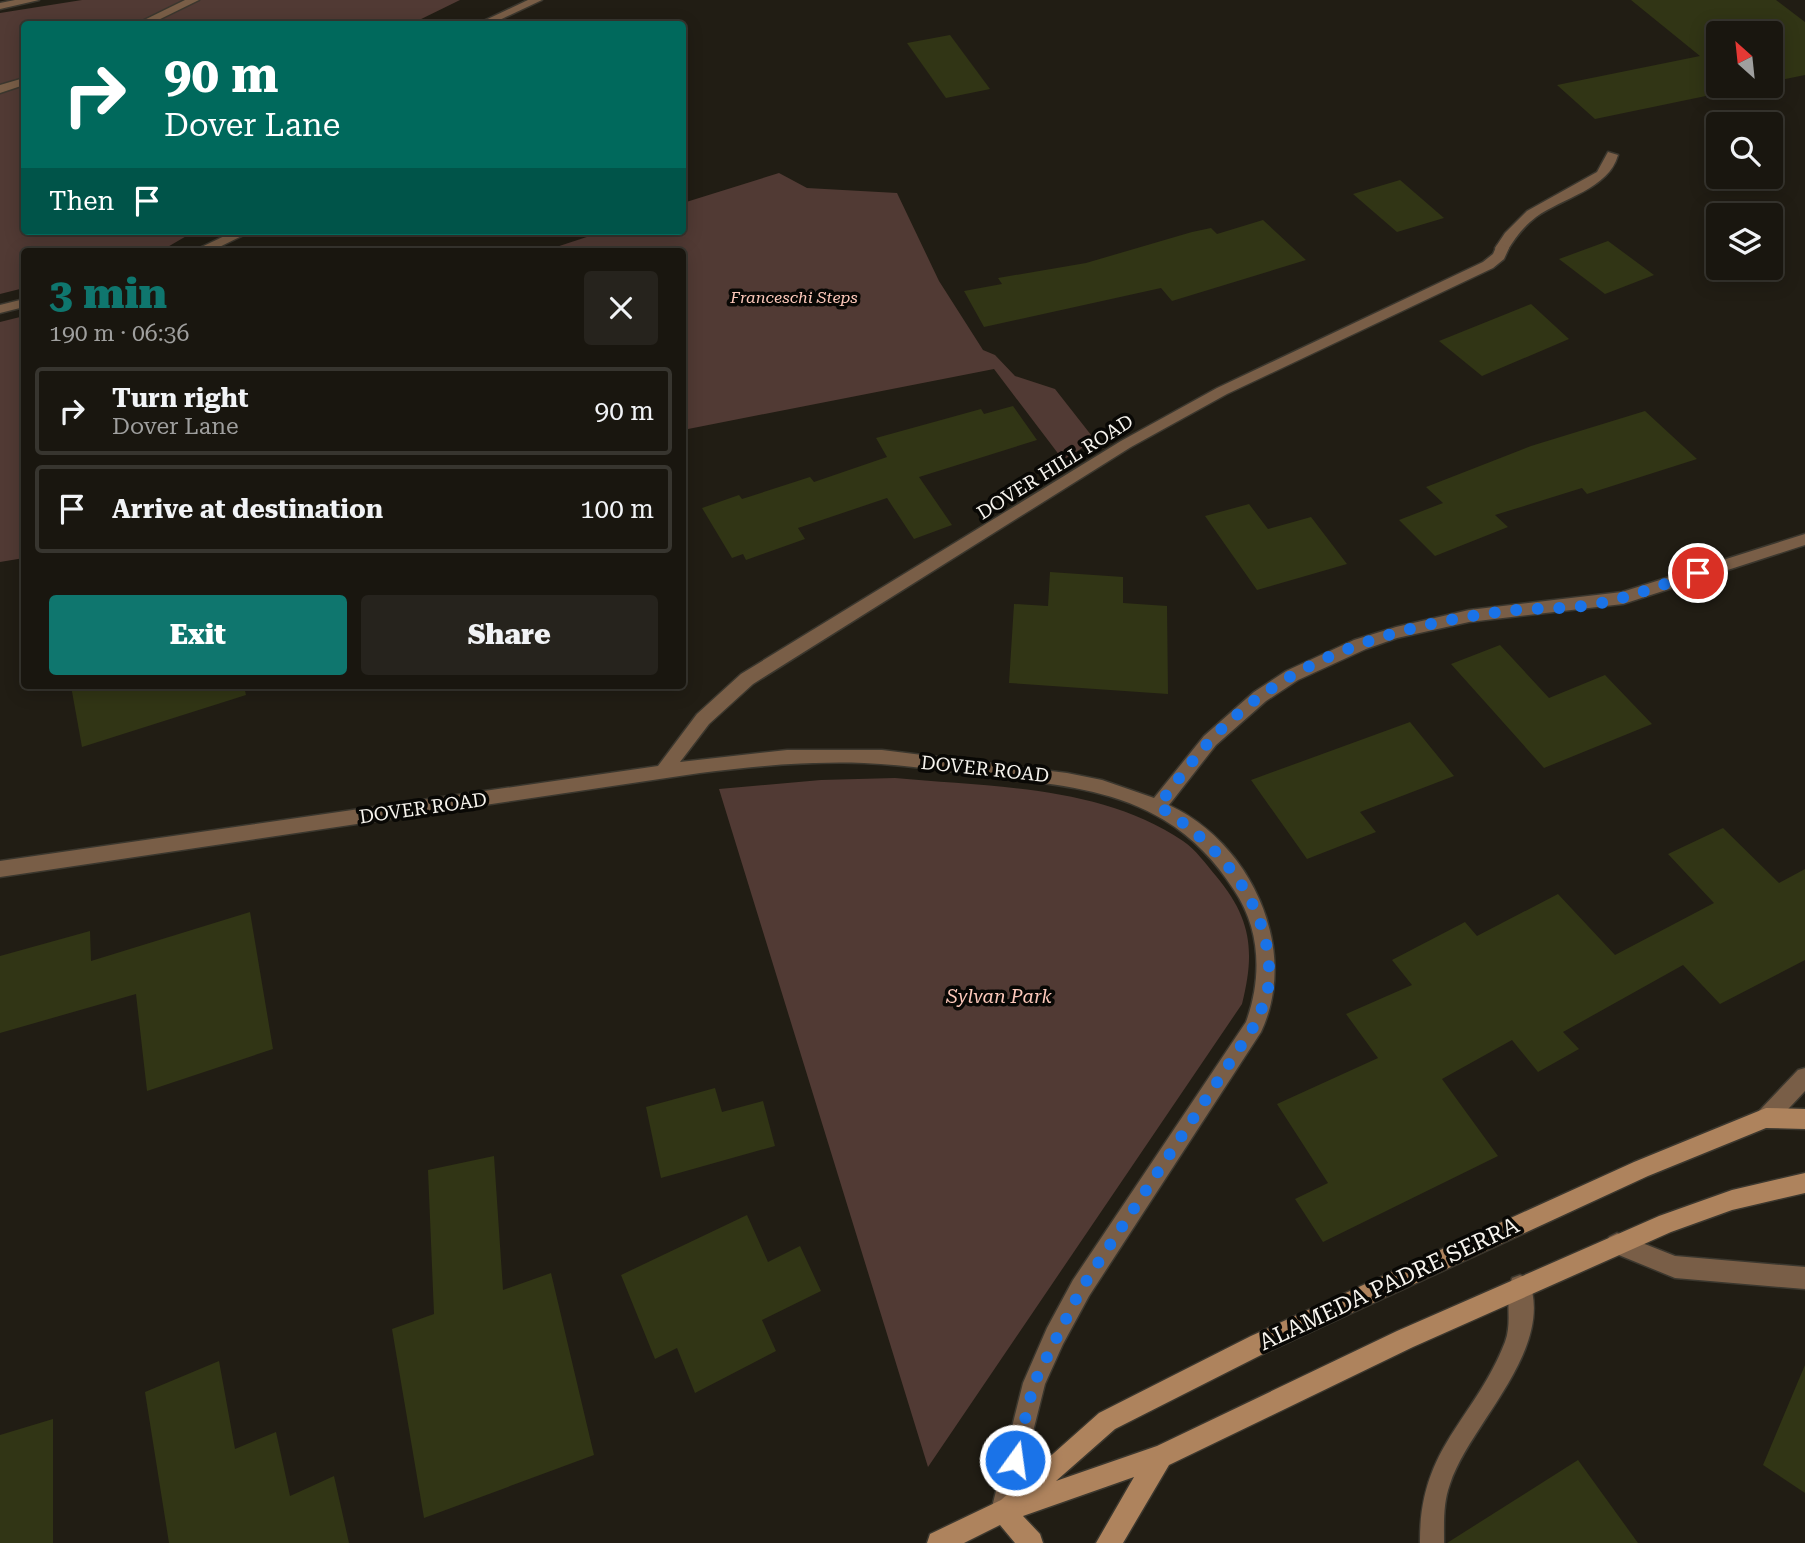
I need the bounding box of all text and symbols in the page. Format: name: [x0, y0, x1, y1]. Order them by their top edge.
north arrow: [1706, 21, 1783, 98]
map controls: [1706, 21, 1783, 280]
text: 90 m: [164, 47, 279, 104]
icon: right: [49, 49, 140, 140]
text: Dover Lane: [164, 106, 340, 144]
button: search: [1706, 112, 1783, 189]
icon: arrive: [128, 182, 166, 220]
text: Then: [49, 186, 114, 216]
button: layers: [1706, 203, 1783, 280]
text: 3 min: [49, 269, 167, 318]
button: close: [584, 271, 658, 345]
park label: Franceschi Steps: [729, 288, 858, 307]
text: 190 m · 06:36: [49, 320, 189, 347]
text: Turn right: [112, 383, 248, 413]
icon: right: [53, 392, 91, 430]
text: 90 m: [595, 396, 654, 426]
street label: DOVER HILL ROAD: [973, 410, 1137, 524]
text: Dover Lane: [112, 413, 239, 440]
icon: arrive: [53, 490, 91, 528]
text: Arrive at destination: [112, 494, 383, 524]
text: 100 m: [580, 494, 654, 524]
pin: [1668, 543, 1728, 603]
icon: arrive: [1679, 554, 1717, 592]
button: Exit: [49, 595, 347, 675]
button: Share: [361, 595, 658, 675]
street label: DOVER ROAD: [920, 751, 1050, 787]
street label: DOVER ROAD: [358, 788, 488, 828]
park label: Sylvan Park: [945, 985, 1052, 1008]
street label: ALAMEDA PADRE SERRA: [1255, 1212, 1523, 1356]
position arrow: [978, 1423, 1052, 1497]

